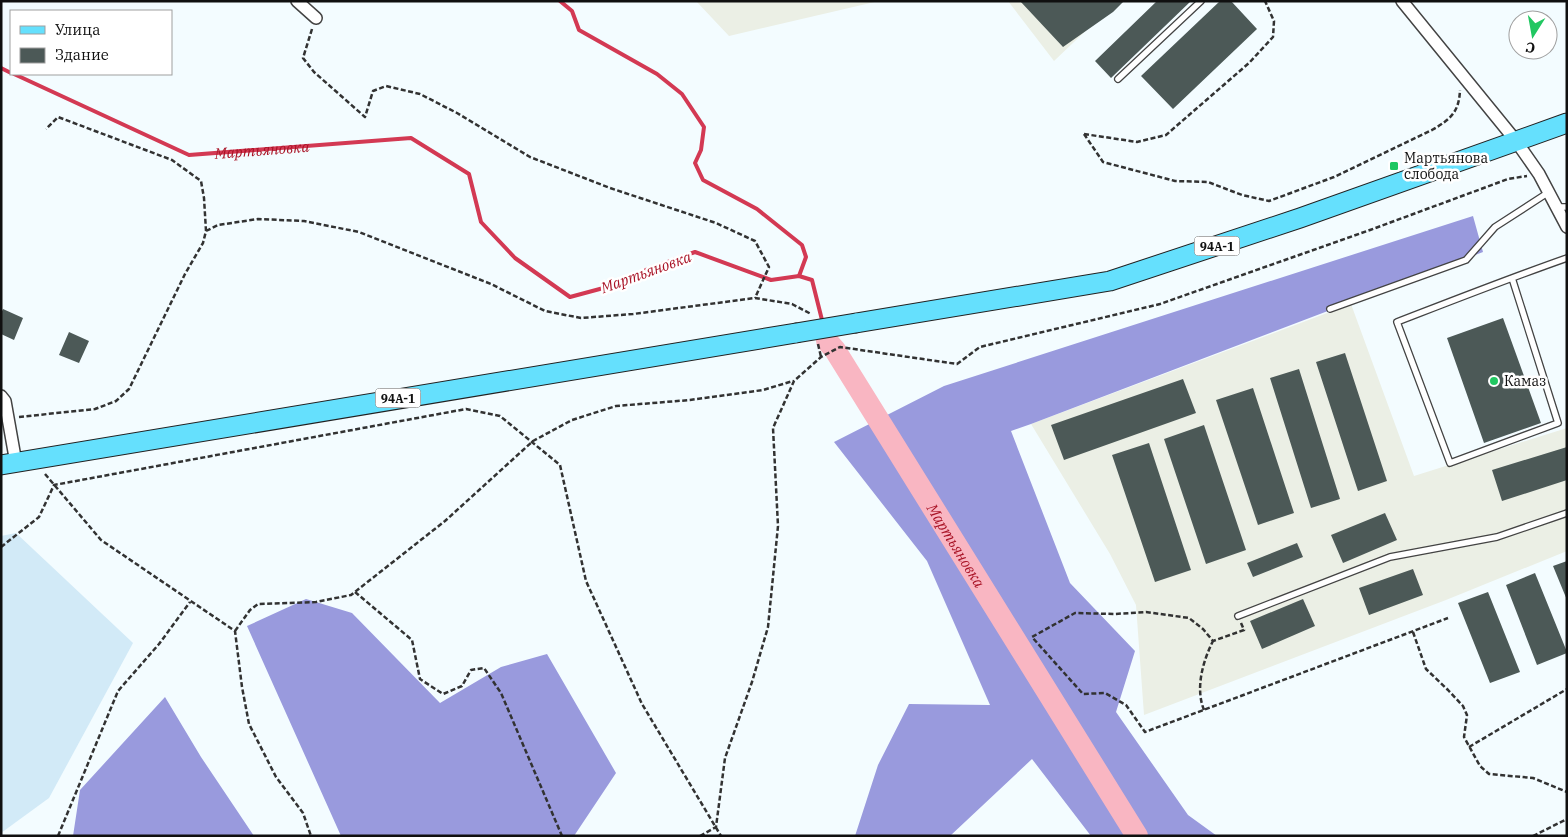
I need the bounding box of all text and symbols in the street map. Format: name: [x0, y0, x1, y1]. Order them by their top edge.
legend: [10, 10, 172, 75]
north arrow: [1508, 10, 1558, 60]
text: Улица: [55, 20, 100, 39]
text: С: [1524, 38, 1537, 57]
text: Здание: [55, 45, 109, 64]
water label: Мартьяновка: [213, 136, 311, 163]
place label: Мартьянова слобода: [1404, 149, 1488, 183]
marker: Мартьянова слобода: [1388, 160, 1400, 172]
road number: 94А-1: [1194, 237, 1240, 256]
water label: Мартьяновка: [597, 247, 695, 298]
place label: Камаз: [1504, 372, 1546, 390]
marker: Камаз: [1488, 375, 1500, 387]
road number: 94А-1: [376, 388, 420, 408]
water label: Мартьяновка: [923, 499, 990, 591]

